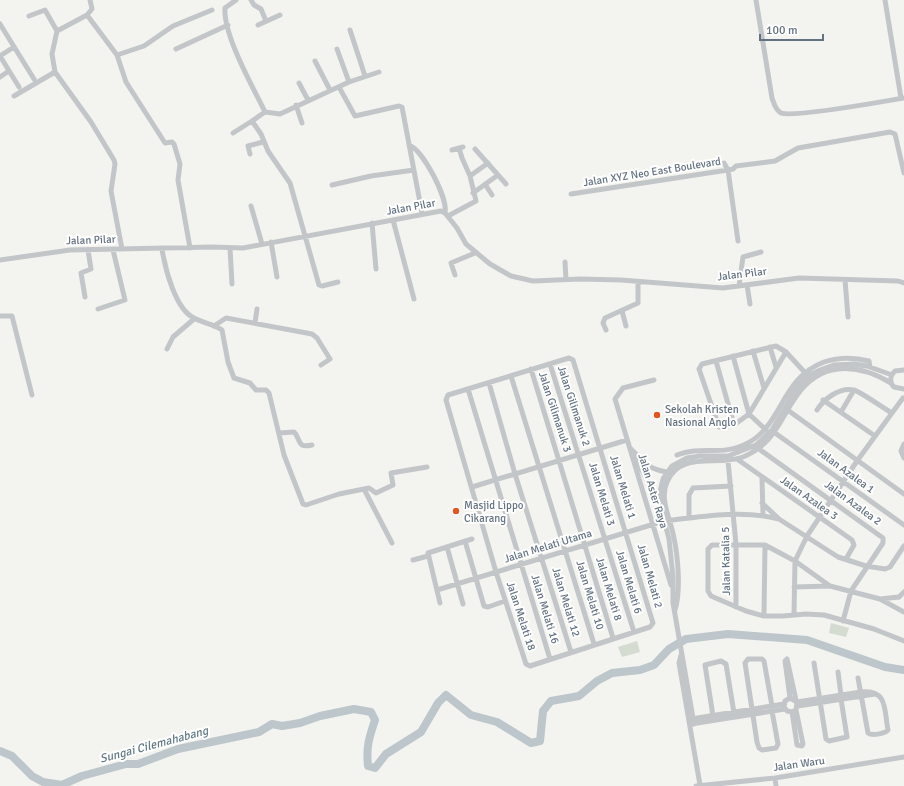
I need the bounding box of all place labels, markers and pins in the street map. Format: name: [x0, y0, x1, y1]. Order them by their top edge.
place label: Sekolah Kristen Nasional Anglo: [665, 403, 739, 429]
marker: Sekolah Kristen Nasional Anglo: [652, 410, 662, 420]
place label: Masjid Lippo Cikarang: [464, 499, 524, 525]
marker: Masjid Lippo Cikarang: [451, 506, 461, 516]

